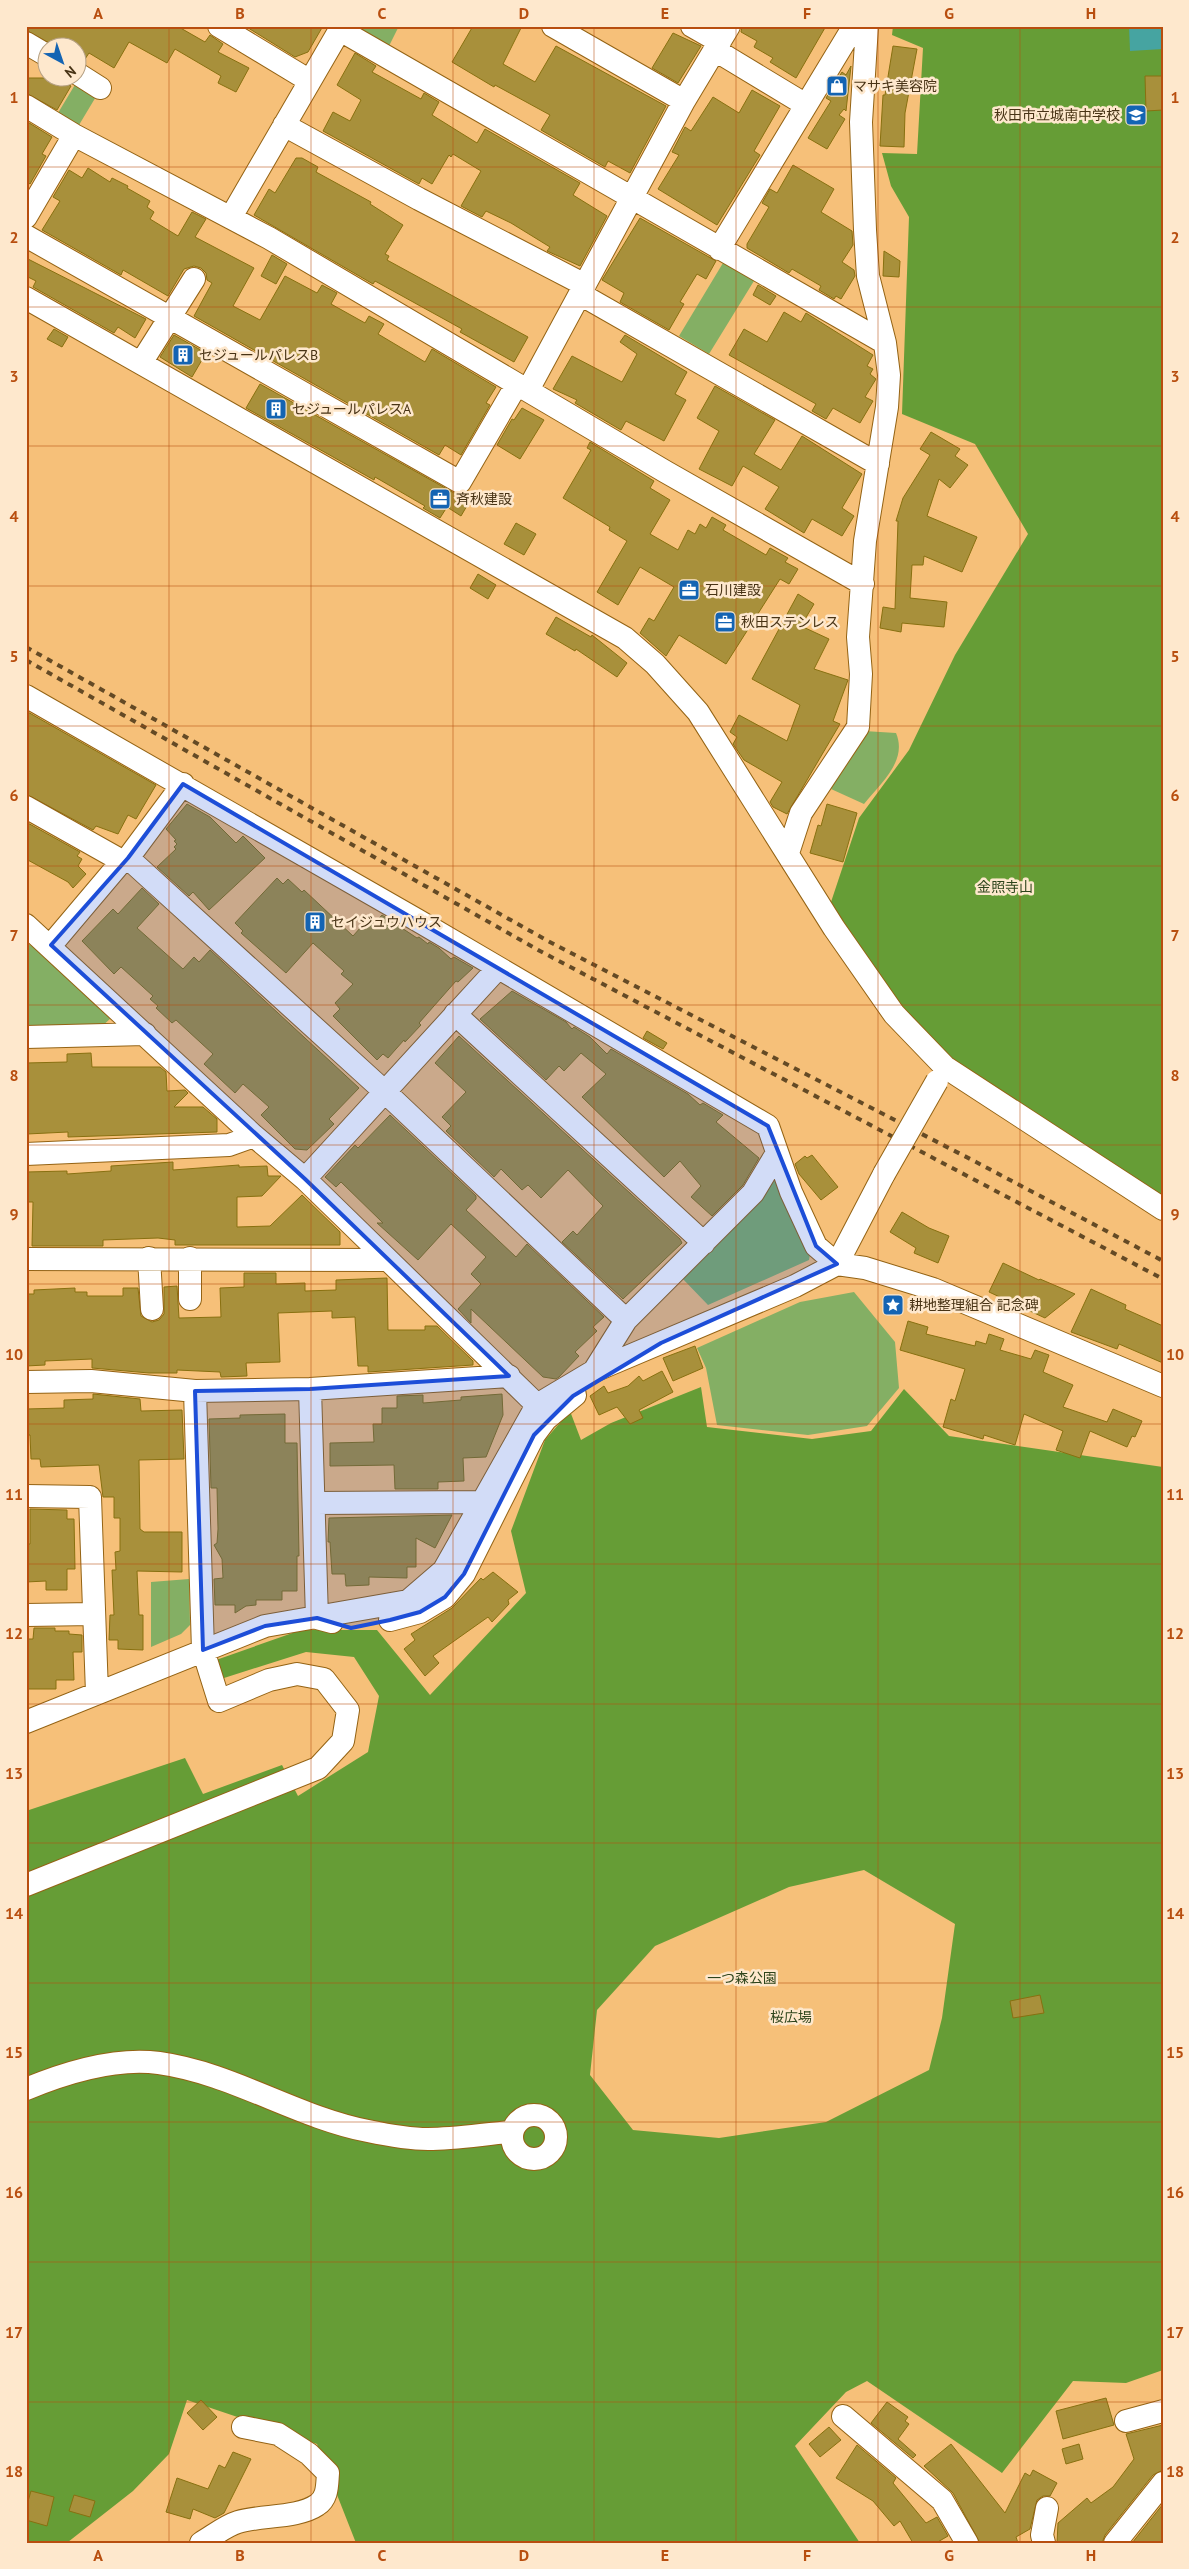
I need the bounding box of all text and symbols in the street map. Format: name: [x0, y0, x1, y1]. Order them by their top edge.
text: A: [93, 3, 103, 23]
text: B: [235, 3, 245, 23]
text: C: [378, 3, 387, 23]
text: D: [519, 3, 529, 23]
text: E: [661, 3, 669, 23]
text: F: [803, 3, 811, 23]
text: G: [944, 3, 954, 23]
text: H: [1086, 3, 1096, 23]
north arrow: [38, 38, 88, 88]
text: N: [61, 62, 80, 82]
shop icon: マサキ美容院: [825, 74, 849, 98]
place label: マサキ美容院: [853, 77, 937, 95]
text: 1: [9, 87, 19, 107]
text: 1: [1170, 87, 1180, 107]
school or university icon: 秋田市立城南中学校: [1124, 103, 1148, 127]
place label: 秋田市立城南中学校: [994, 106, 1120, 124]
text: 2: [9, 227, 19, 247]
text: 2: [1170, 227, 1180, 247]
building icon: セジュールパレスB: [171, 343, 195, 367]
place label: セジュールパレスB: [199, 346, 318, 364]
text: 3: [9, 366, 19, 386]
text: 3: [1170, 366, 1180, 386]
building icon: セジュールパレスA: [264, 397, 288, 421]
place label: セジュールパレスA: [292, 400, 412, 418]
office icon: 斉秋建設: [428, 487, 452, 511]
place label: 斉秋建設: [456, 490, 512, 508]
text: 4: [9, 506, 19, 526]
text: 4: [1170, 506, 1180, 526]
office icon: 石川建設: [677, 578, 701, 602]
place label: 石川建設: [705, 581, 761, 599]
office icon: 秋田ステンレス: [713, 610, 737, 634]
place label: 秋田ステンレス: [741, 613, 839, 631]
text: 5: [9, 646, 19, 666]
text: 5: [1170, 646, 1180, 666]
text: 6: [9, 785, 19, 805]
text: 6: [1170, 785, 1180, 805]
park label: 金照寺山: [977, 878, 1033, 896]
building icon: セイジュウハウス: [303, 910, 327, 934]
place label: セイジュウハウス: [331, 913, 442, 931]
text: 7: [9, 925, 19, 945]
text: 7: [1170, 925, 1180, 945]
text: 8: [9, 1065, 19, 1085]
text: 8: [1170, 1065, 1180, 1085]
text: 9: [9, 1204, 19, 1224]
text: 9: [1170, 1204, 1180, 1224]
place icon: 耕地整理組合 記念碑: [881, 1293, 905, 1317]
place label: 耕地整理組合 記念碑: [909, 1296, 1039, 1314]
text: 10: [5, 1344, 23, 1364]
text: 10: [1166, 1344, 1184, 1364]
text: 11: [5, 1484, 23, 1504]
text: 11: [1166, 1484, 1184, 1504]
text: 12: [5, 1623, 23, 1643]
text: 12: [1166, 1623, 1184, 1643]
text: 13: [5, 1763, 23, 1783]
text: 13: [1166, 1763, 1184, 1783]
text: 14: [5, 1903, 23, 1923]
text: 14: [1166, 1903, 1184, 1923]
park label: 一つ森公園: [707, 1969, 777, 1987]
park label: 桜広場: [770, 2008, 812, 2026]
text: 15: [5, 2042, 23, 2062]
text: 15: [1166, 2042, 1184, 2062]
text: 16: [5, 2182, 23, 2202]
text: 16: [1166, 2182, 1184, 2202]
text: 17: [5, 2322, 23, 2342]
text: 17: [1166, 2322, 1184, 2342]
text: 18: [5, 2461, 23, 2481]
text: 18: [1166, 2461, 1184, 2481]
text: A: [93, 2545, 103, 2565]
text: B: [235, 2545, 245, 2565]
text: C: [378, 2545, 387, 2565]
text: D: [519, 2545, 529, 2565]
text: E: [661, 2545, 669, 2565]
text: F: [803, 2545, 811, 2565]
text: G: [944, 2545, 954, 2565]
text: H: [1086, 2545, 1096, 2565]

